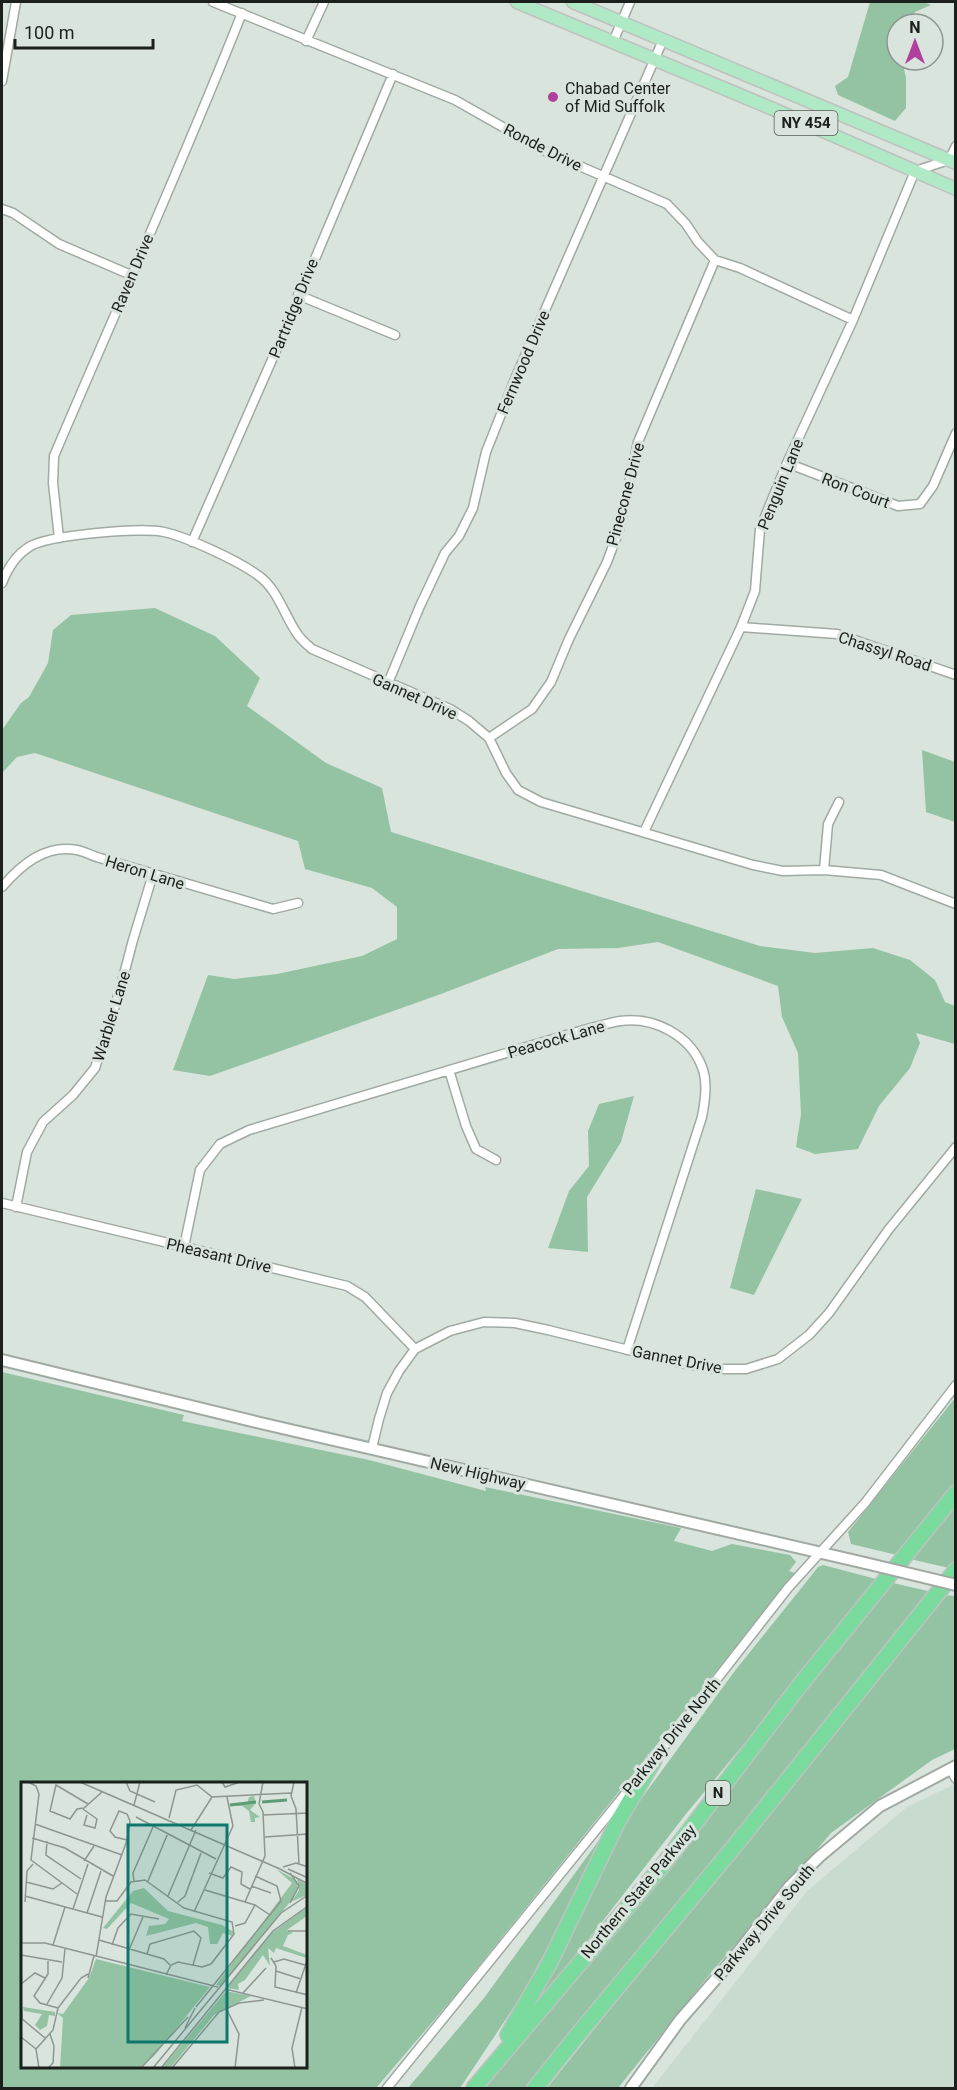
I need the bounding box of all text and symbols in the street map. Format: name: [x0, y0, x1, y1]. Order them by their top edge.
scale bar: [15, 12, 153, 50]
north arrow: [885, 12, 945, 72]
text: N: [909, 18, 921, 37]
text: 100 m: [24, 22, 75, 43]
place label: Chabad Center of Mid Suffolk: [565, 79, 671, 116]
marker: Chabad Center of Mid Suffolk: [546, 90, 560, 104]
road number: NY 454: [774, 111, 838, 135]
street label: Ronde Drive: [500, 120, 585, 175]
street label: Raven Drive: [107, 231, 157, 315]
street label: Partridge Drive: [265, 256, 322, 361]
street label: Fernwood Drive: [493, 308, 554, 417]
street label: Penguin Lane: [754, 436, 807, 532]
street label: Pinecone Drive: [603, 440, 648, 548]
street label: Ron Court: [819, 469, 892, 512]
street label: Chassyl Road: [836, 628, 934, 675]
street label: Gannet Drive: [369, 669, 460, 724]
street label: Heron Lane: [103, 851, 187, 894]
street label: Warbler Lane: [89, 969, 134, 1064]
street label: Peacock Lane: [506, 1017, 607, 1062]
street label: Pheasant Drive: [165, 1234, 273, 1277]
street label: Gannet Drive: [630, 1341, 723, 1377]
street label: New Highway: [428, 1453, 528, 1494]
street label: Parkway Drive North: [618, 1674, 724, 1798]
road number: N: [706, 1781, 730, 1805]
inset map: [21, 1782, 308, 2069]
street label: Northern State Parkway: [577, 1820, 700, 1962]
street label: Parkway Drive South: [710, 1860, 819, 1984]

